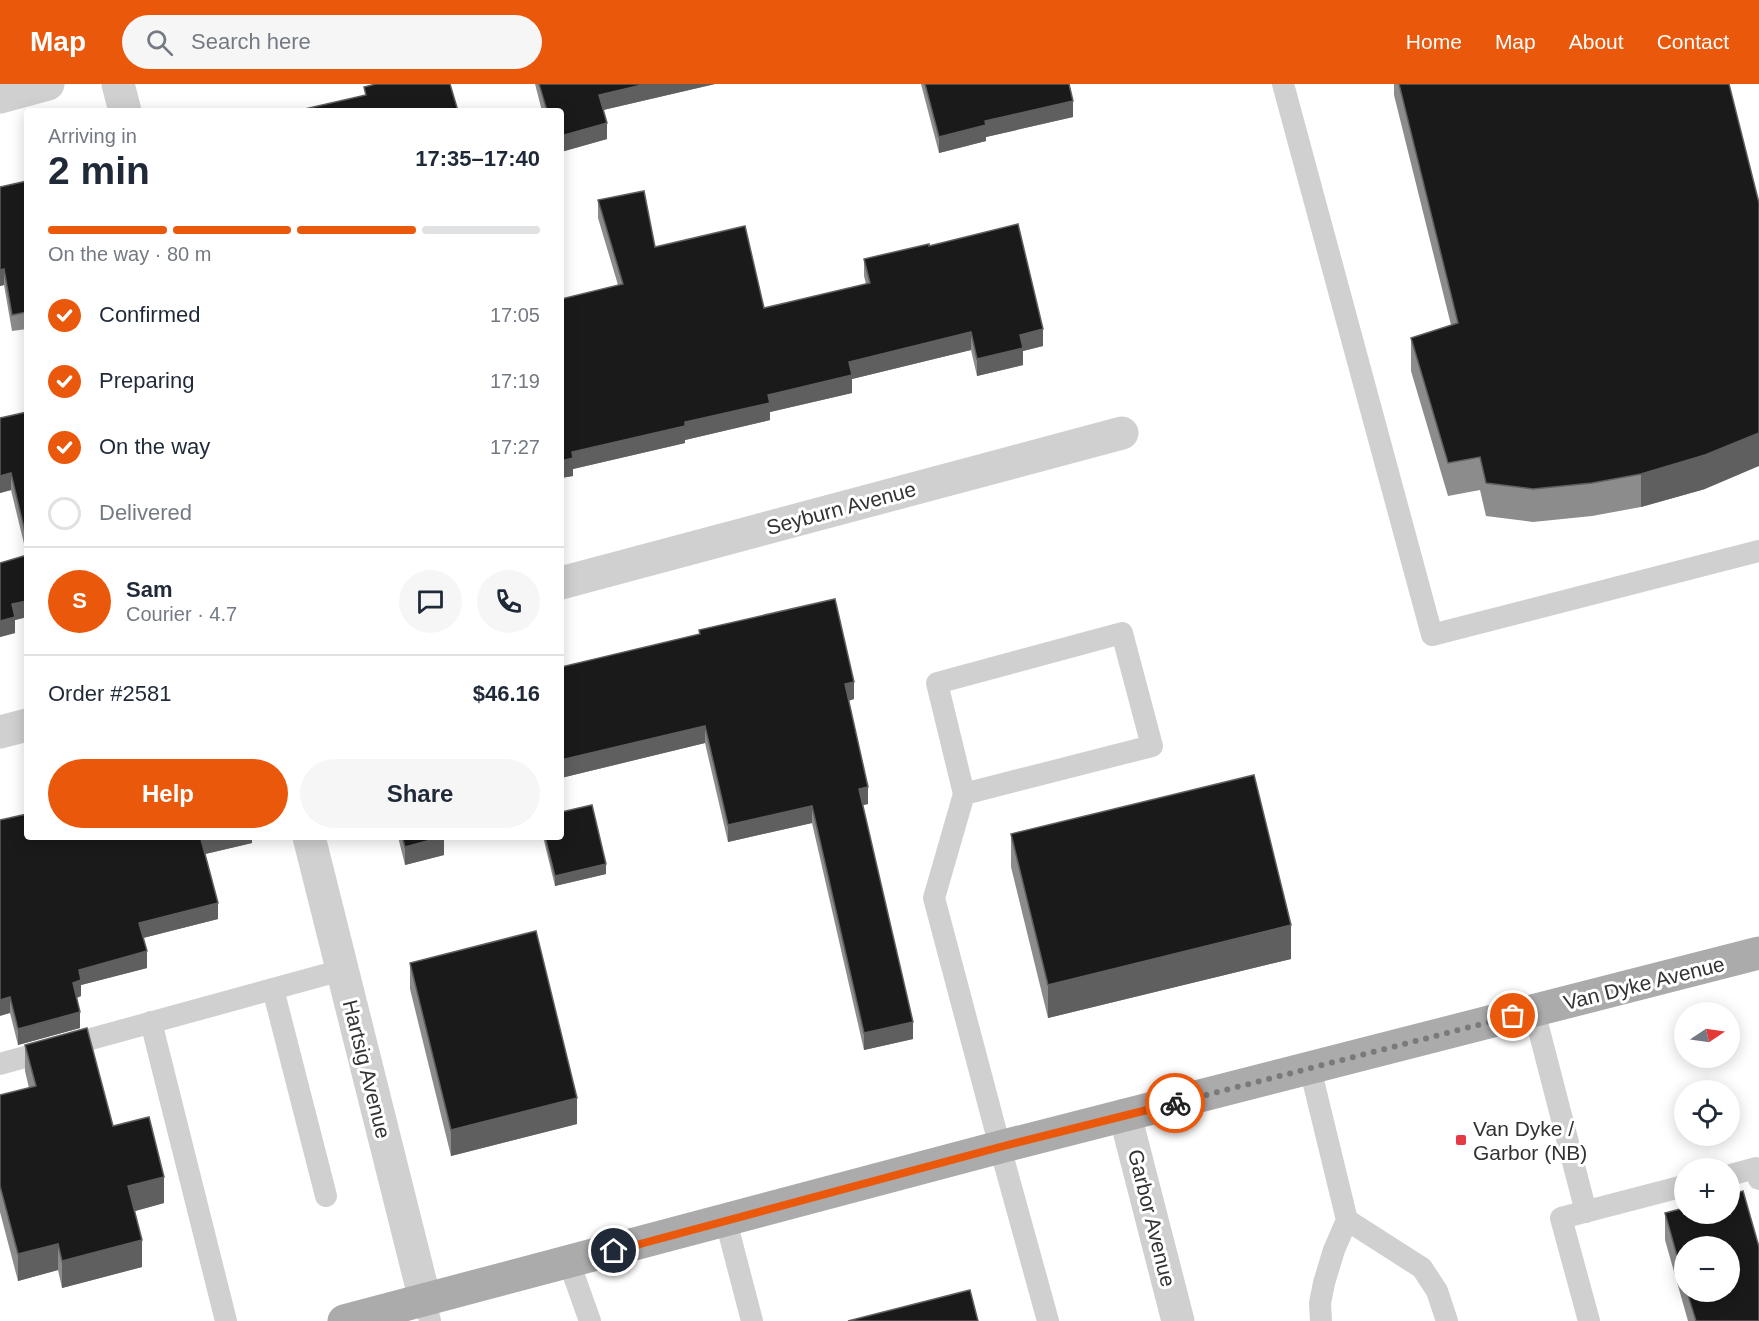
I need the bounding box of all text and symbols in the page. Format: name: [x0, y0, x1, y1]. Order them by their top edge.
search box: [122, 15, 542, 69]
text: Map: [30, 26, 86, 57]
icon: search: [143, 26, 176, 59]
text: Search here: [191, 29, 311, 54]
text: Home: [1406, 30, 1462, 53]
text: Map: [1495, 30, 1536, 53]
text: About: [1569, 30, 1624, 53]
text: Contact: [1657, 30, 1729, 53]
text: Arriving in: [48, 125, 137, 147]
text: 17:35–17:40: [415, 146, 540, 171]
text: 2 min: [48, 149, 150, 192]
text: On the way · 80 m: [48, 243, 211, 265]
icon: check: [48, 299, 81, 332]
text: Confirmed: [99, 302, 200, 327]
text: 17:05: [490, 304, 540, 326]
icon: check: [48, 365, 81, 398]
text: Preparing: [99, 368, 194, 393]
text: 17:19: [490, 370, 540, 392]
icon: check: [48, 431, 81, 464]
text: On the way: [99, 434, 210, 459]
text: 17:27: [490, 436, 540, 458]
street label: Seyburn Avenue: [764, 477, 918, 539]
text: Delivered: [99, 500, 192, 525]
button: chat: [399, 570, 462, 633]
button: phone: [477, 570, 540, 633]
text: Sam: [126, 577, 172, 602]
text: S: [72, 588, 87, 613]
text: Courier · 4.7: [126, 603, 237, 625]
text: Order #2581: [48, 681, 172, 706]
text: $46.16: [473, 681, 540, 706]
button: Help: [48, 759, 288, 828]
button: Share: [300, 759, 540, 828]
street label: Van Dyke Avenue: [1561, 952, 1727, 1014]
pin: [1487, 990, 1538, 1041]
street label: Hartsig Avenue: [339, 997, 395, 1141]
icon: bag: [1496, 999, 1529, 1032]
north arrow: [1674, 1002, 1740, 1068]
map controls: [1674, 1002, 1740, 1302]
courier: [1145, 1073, 1205, 1133]
button: locate: [1674, 1080, 1740, 1146]
icon: bike: [1159, 1087, 1192, 1120]
place label: Van Dyke / Garbor (NB): [1473, 1117, 1587, 1164]
marker: Van Dyke / Garbor (NB): [1454, 1133, 1468, 1147]
street label: Garbor Avenue: [1124, 1147, 1180, 1289]
button: +: [1674, 1158, 1740, 1224]
pin: [588, 1225, 639, 1276]
icon: home: [597, 1234, 630, 1267]
button: −: [1674, 1236, 1740, 1302]

